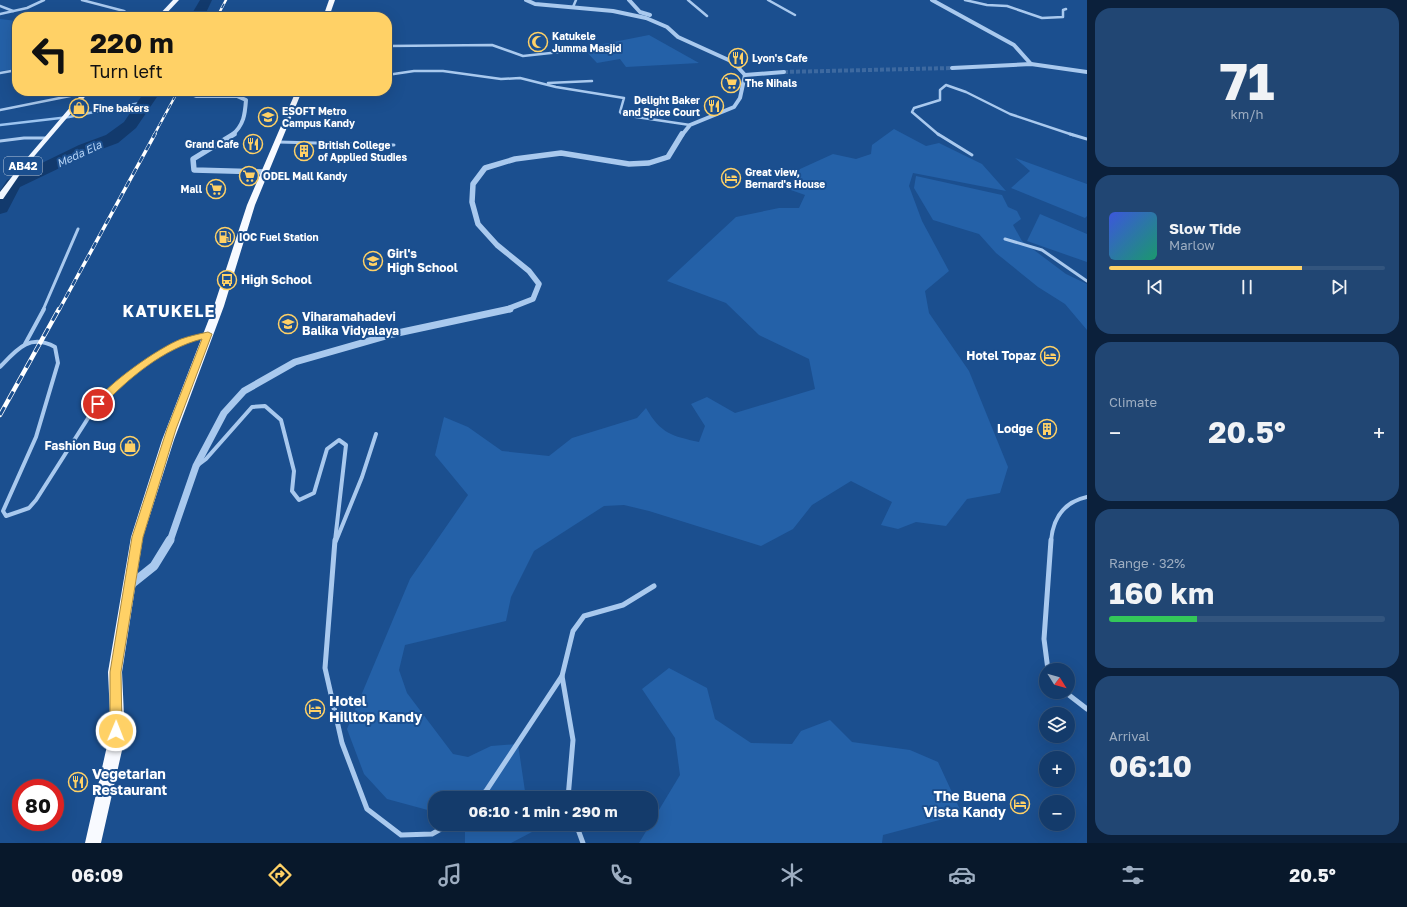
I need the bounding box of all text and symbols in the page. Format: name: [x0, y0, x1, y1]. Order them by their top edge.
text: 220 m: [90, 26, 174, 59]
icon: left: [24, 28, 76, 80]
place label: Katukele Jumma Masjid: [552, 30, 621, 54]
mosque icon: Katukele Jumma Masjid: [527, 31, 549, 53]
restaurant icon: Lyon's Cafe: [727, 47, 749, 69]
text: 71: [1219, 49, 1275, 111]
place label: Lyon's Cafe: [752, 52, 808, 64]
text: Turn left: [90, 60, 163, 82]
supermarket icon: The Nihals: [720, 72, 742, 94]
place label: The Nihals: [745, 77, 797, 89]
place label: Delight Baker and Spice Court: [623, 94, 700, 118]
restaurant icon: Delight Baker and Spice Court: [703, 95, 725, 117]
shop icon: Fine bakers: [68, 97, 90, 119]
place label: Fine bakers: [93, 102, 149, 114]
place label: ESOFT Metro Campus Kandy: [282, 105, 355, 129]
school or university icon: ESOFT Metro Campus Kandy: [257, 106, 279, 128]
text: km/h: [1230, 106, 1264, 122]
restaurant icon: Grand Cafe: [242, 133, 264, 155]
water label: Meda Ela: [54, 137, 104, 170]
place label: Grand Cafe: [185, 138, 239, 150]
place label: British College of Applied Studies: [318, 139, 407, 163]
building icon: British College of Applied Studies: [293, 140, 315, 162]
road number: AB42: [4, 157, 42, 175]
supermarket icon: ODEL Mall Kandy: [238, 165, 260, 187]
place label: Great view, Bernard's House: [745, 166, 825, 190]
hotel icon: Great view, Bernard's House: [720, 167, 742, 189]
place label: ODEL Mall Kandy: [263, 170, 347, 182]
supermarket icon: Mall: [205, 178, 227, 200]
place label: Mall: [181, 183, 203, 195]
text: Slow Tide: [1169, 219, 1241, 237]
fuel station icon: IOC Fuel Station: [214, 226, 236, 248]
place label: IOC Fuel Station: [239, 231, 319, 243]
text: Marlow: [1169, 237, 1215, 253]
place label: Girl's High School: [387, 246, 458, 275]
school or university icon: Girl's High School: [362, 250, 384, 272]
bus stop icon: High School: [216, 269, 238, 291]
place label: High School: [241, 272, 312, 287]
icon: previous: [1144, 276, 1166, 298]
icon: pause: [1236, 276, 1258, 298]
icon: next: [1328, 276, 1350, 298]
district label: KATUKELE: [123, 301, 215, 321]
place label: Viharamahadevi Balika Vidyalaya: [302, 309, 399, 338]
school or university icon: Viharamahadevi Balika Vidyalaya: [277, 313, 299, 335]
hotel icon: Hotel Topaz: [1039, 345, 1061, 367]
place label: Hotel Topaz: [966, 348, 1036, 363]
pin: [81, 387, 115, 421]
icon: arrive: [87, 393, 109, 415]
text: Climate: [1109, 394, 1157, 410]
text: 20.5°: [1208, 414, 1286, 450]
building icon: Lodge: [1036, 418, 1058, 440]
text: −: [1109, 419, 1121, 446]
text: +: [1373, 419, 1385, 446]
place label: Lodge: [997, 421, 1033, 436]
shop icon: Fashion Bug: [119, 435, 141, 457]
place label: Fashion Bug: [44, 438, 116, 453]
text: Range · 32%: [1109, 555, 1185, 571]
text: 160 km: [1109, 575, 1214, 611]
north arrow: [1039, 663, 1075, 699]
map controls: [1039, 663, 1075, 831]
place label: Hotel Hilltop Kandy: [329, 692, 423, 725]
hotel icon: Hotel Hilltop Kandy: [304, 698, 326, 720]
button: layers: [1039, 707, 1075, 743]
position arrow: [95, 710, 137, 752]
text: Arrival: [1109, 728, 1150, 744]
text: 06:10: [1109, 748, 1192, 784]
button: +: [1039, 751, 1075, 787]
place label: Vegetarian Restaurant: [92, 765, 167, 798]
restaurant icon: Vegetarian Restaurant: [67, 771, 89, 793]
speed limit sign: 80: [12, 779, 64, 831]
place label: The Buena Vista Kandy: [924, 787, 1007, 820]
hotel icon: The Buena Vista Kandy: [1009, 793, 1031, 815]
button: −: [1039, 795, 1075, 831]
text: 06:10 · 1 min · 290 m: [468, 802, 618, 820]
icon: directions: [266, 861, 294, 889]
icon: music: [436, 861, 464, 889]
icon: phone: [607, 861, 635, 889]
icon: climate: [778, 861, 806, 889]
icon: car: [948, 861, 976, 889]
icon: filters: [1119, 861, 1147, 889]
text: 06:09: [71, 864, 123, 886]
text: 20.5°: [1289, 864, 1336, 886]

